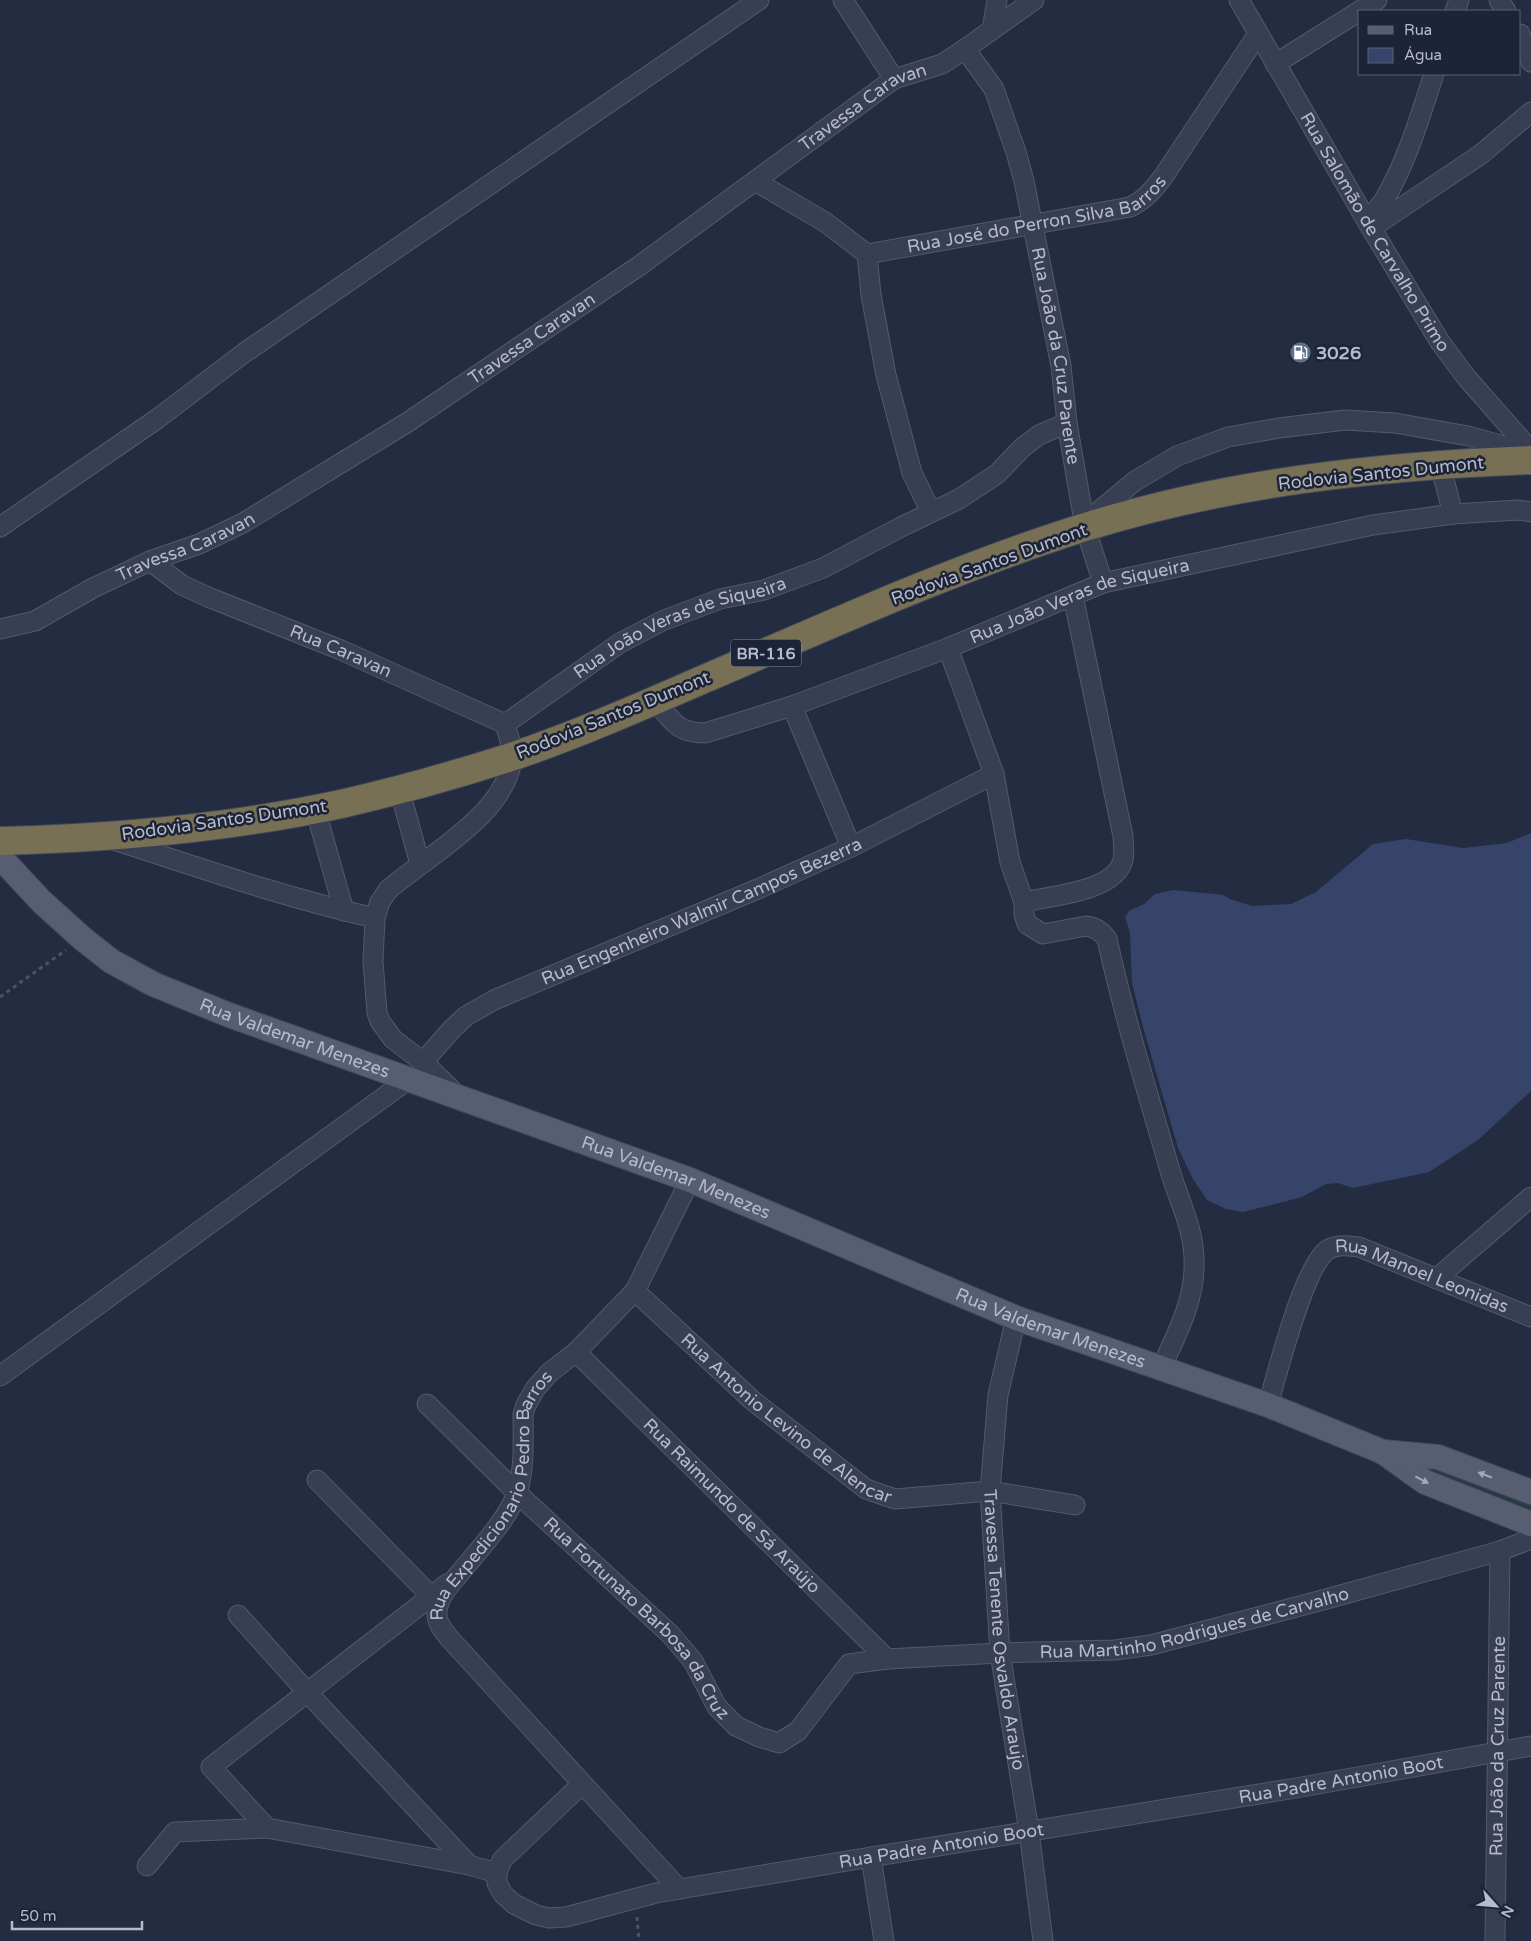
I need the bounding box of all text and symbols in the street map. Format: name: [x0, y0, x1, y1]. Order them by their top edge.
legend: [1358, 10, 1521, 75]
text: Rua: [1404, 21, 1432, 39]
text: Água: [1404, 46, 1442, 64]
street label: Travessa Caravan: [795, 59, 929, 156]
street label: Rua Salomão de Carvalho Primo: [1295, 108, 1455, 356]
street label: Rua José do Perron Silva Barros: [905, 171, 1171, 258]
street label: Rua João da Cruz Parente: [1026, 245, 1085, 466]
street label: Travessa Caravan: [464, 288, 599, 389]
fuel station icon: 3026: [1288, 341, 1312, 365]
place label: 3026: [1316, 342, 1361, 364]
street label: Rodovia Santos Dumont: [1277, 451, 1485, 495]
street label: Travessa Caravan: [113, 507, 259, 586]
street label: Rodovia Santos Dumont: [888, 518, 1090, 610]
street label: Rua João Veras de Siqueira: [966, 554, 1191, 649]
street label: Rua João Veras de Siqueira: [569, 572, 789, 683]
street label: Rua Caravan: [287, 620, 395, 682]
road number: BR-116: [731, 640, 801, 666]
street label: Rodovia Santos Dumont: [513, 666, 713, 764]
street label: Rodovia Santos Dumont: [120, 795, 328, 845]
street label: Rua Engenheiro Walmir Campos Bezerra: [538, 832, 865, 990]
street label: Rua Valdemar Menezes: [196, 993, 393, 1083]
street label: Rua Valdemar Menezes: [579, 1131, 774, 1224]
street label: Rua Manoel Leonidas: [1334, 1234, 1512, 1318]
street label: Rua Valdemar Menezes: [952, 1283, 1149, 1373]
street label: Rua Antonio Levino de Alencar: [676, 1328, 895, 1508]
street label: Rua Expedicionario Pedro Barros: [426, 1366, 557, 1621]
street label: Rua Raimundo de Sá Araújo: [639, 1414, 825, 1598]
one-way arrow: [1478, 1471, 1493, 1478]
one-way arrow: [1415, 1476, 1430, 1484]
street label: Travessa Tenente Osvaldo Araujo: [979, 1488, 1030, 1772]
street label: Rua Fortunato Barbosa da Cruz: [539, 1512, 734, 1724]
street label: Rua Martinho Rodrigues de Carvalho: [1039, 1582, 1351, 1663]
street label: Rua João da Cruz Parente: [1485, 1636, 1510, 1856]
street label: Rua Padre Antonio Boot: [1237, 1751, 1445, 1808]
street label: Rua Padre Antonio Boot: [837, 1818, 1045, 1873]
north arrow: [1471, 1881, 1521, 1931]
scale bar: [12, 1898, 142, 1930]
text: N: [1497, 1903, 1517, 1921]
text: 50 m: [20, 1907, 57, 1925]

